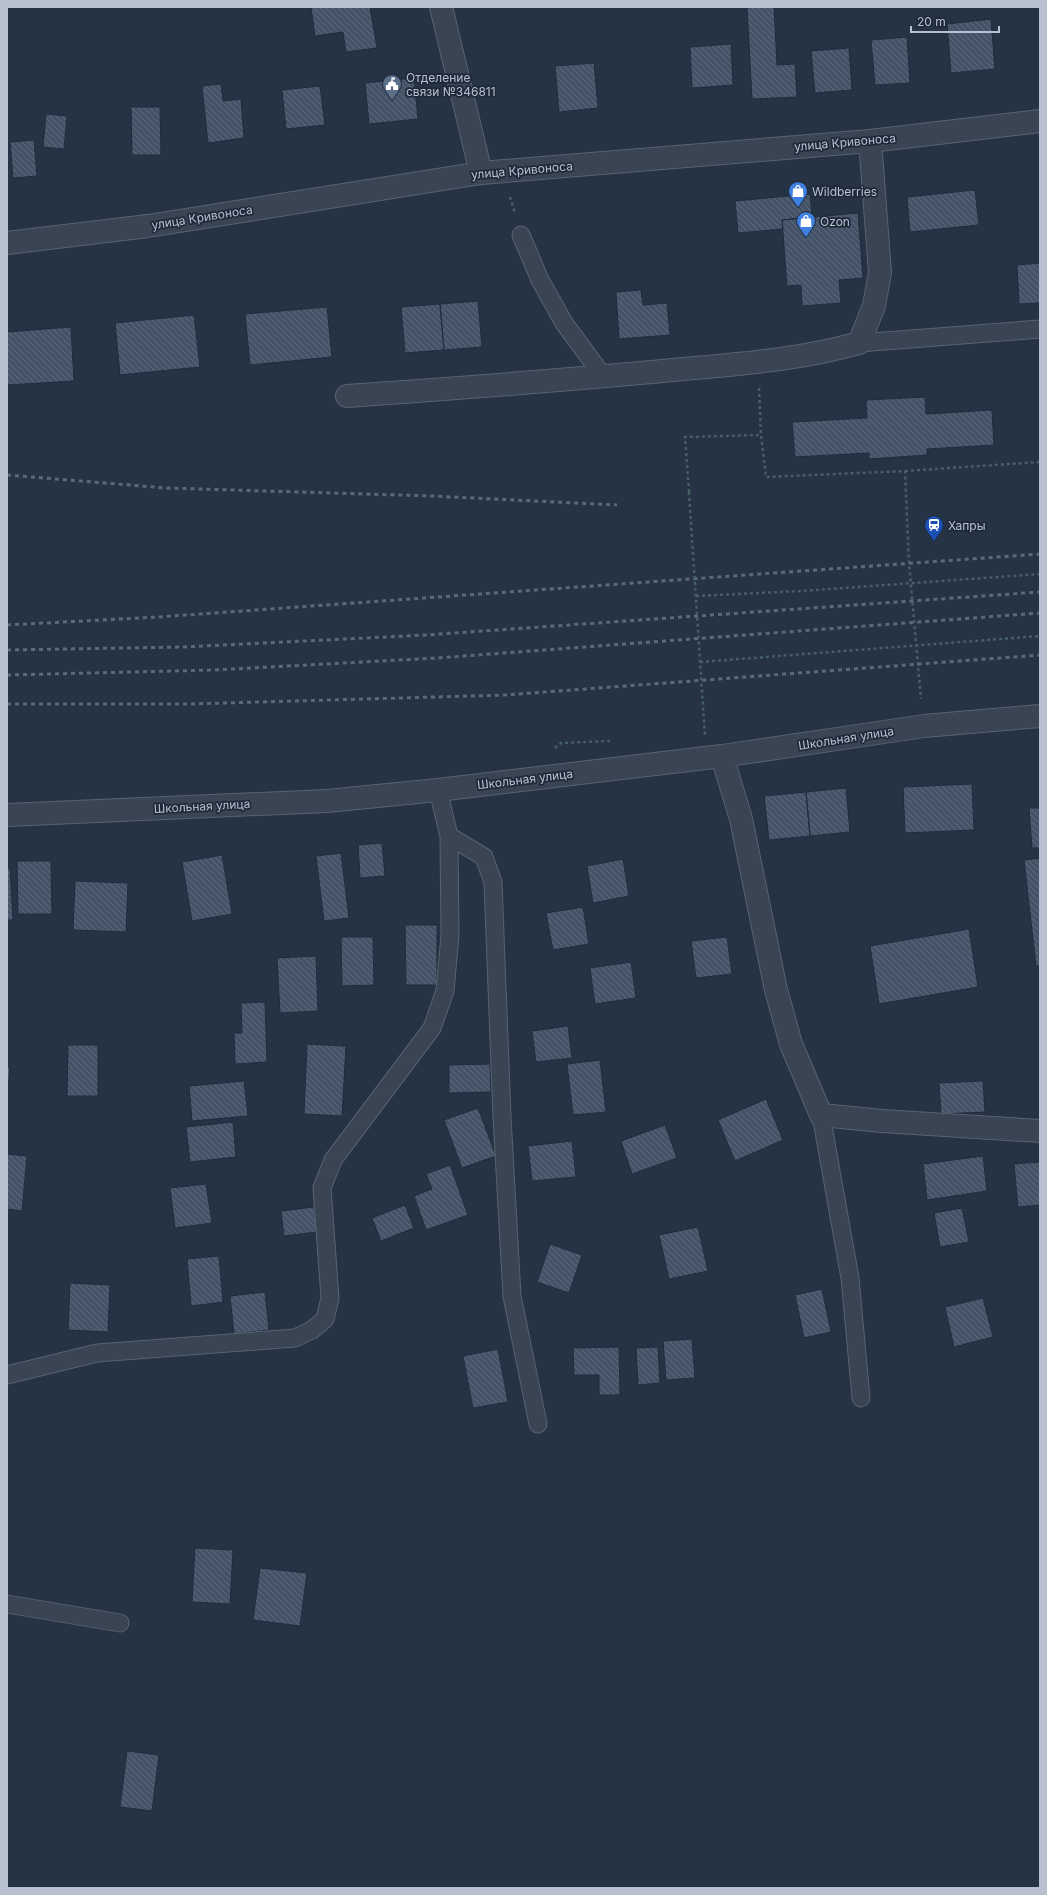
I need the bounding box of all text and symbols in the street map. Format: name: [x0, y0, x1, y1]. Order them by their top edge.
scale bar: [911, 8, 999, 34]
text: 20 m: [917, 14, 946, 29]
place label: Отделение связи №346811: [406, 70, 496, 99]
public building icon: Отделение связи №346811: [381, 73, 403, 101]
street label: улица Кривоноса: [794, 130, 896, 154]
street label: улица Кривоноса: [471, 158, 573, 182]
shop icon: Wildberries: [787, 180, 809, 208]
place label: Wildberries: [812, 184, 877, 199]
street label: улица Кривоноса: [150, 202, 254, 232]
shop icon: Ozon: [795, 210, 817, 238]
place label: Ozon: [820, 214, 850, 229]
station icon: Хапры: [923, 514, 945, 542]
place label: Хапры: [948, 518, 985, 533]
street label: Школьная улица: [797, 723, 895, 753]
street label: Школьная улица: [476, 766, 574, 792]
street label: Школьная улица: [153, 796, 251, 816]

